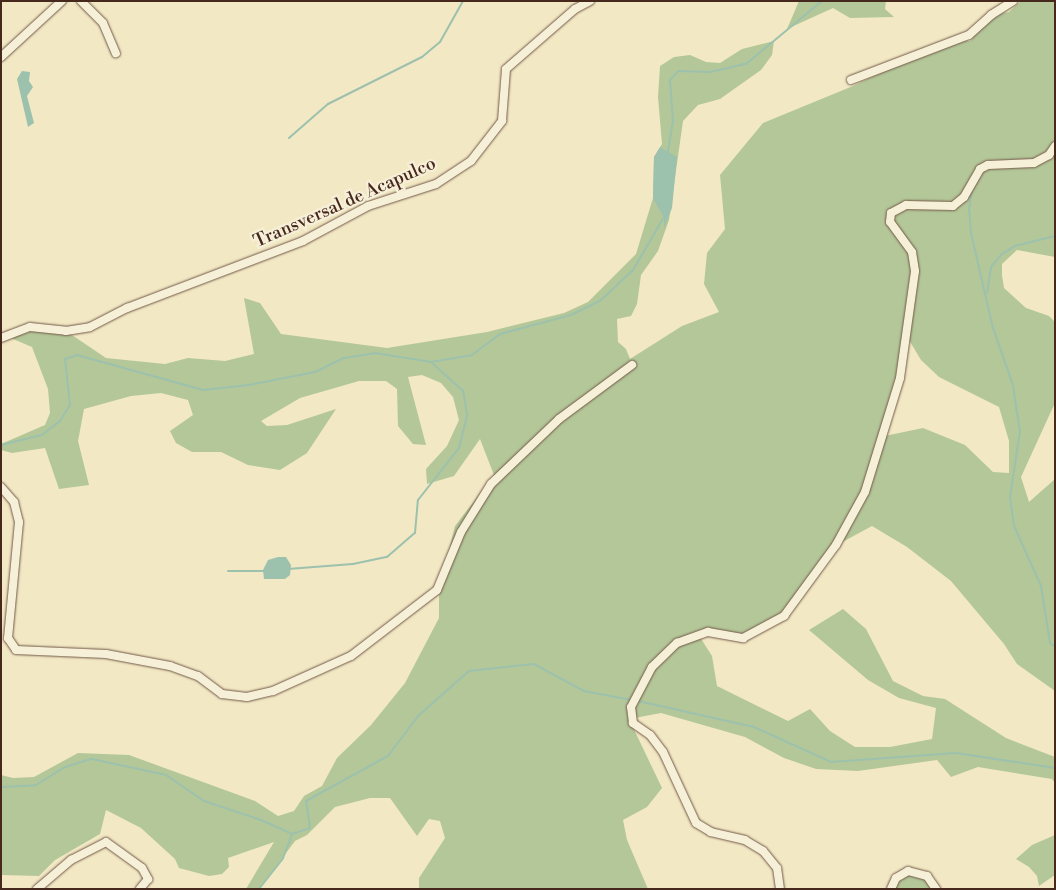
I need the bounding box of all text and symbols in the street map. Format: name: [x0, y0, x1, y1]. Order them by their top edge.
street label: Transversal de Acapulco: [250, 153, 440, 253]

